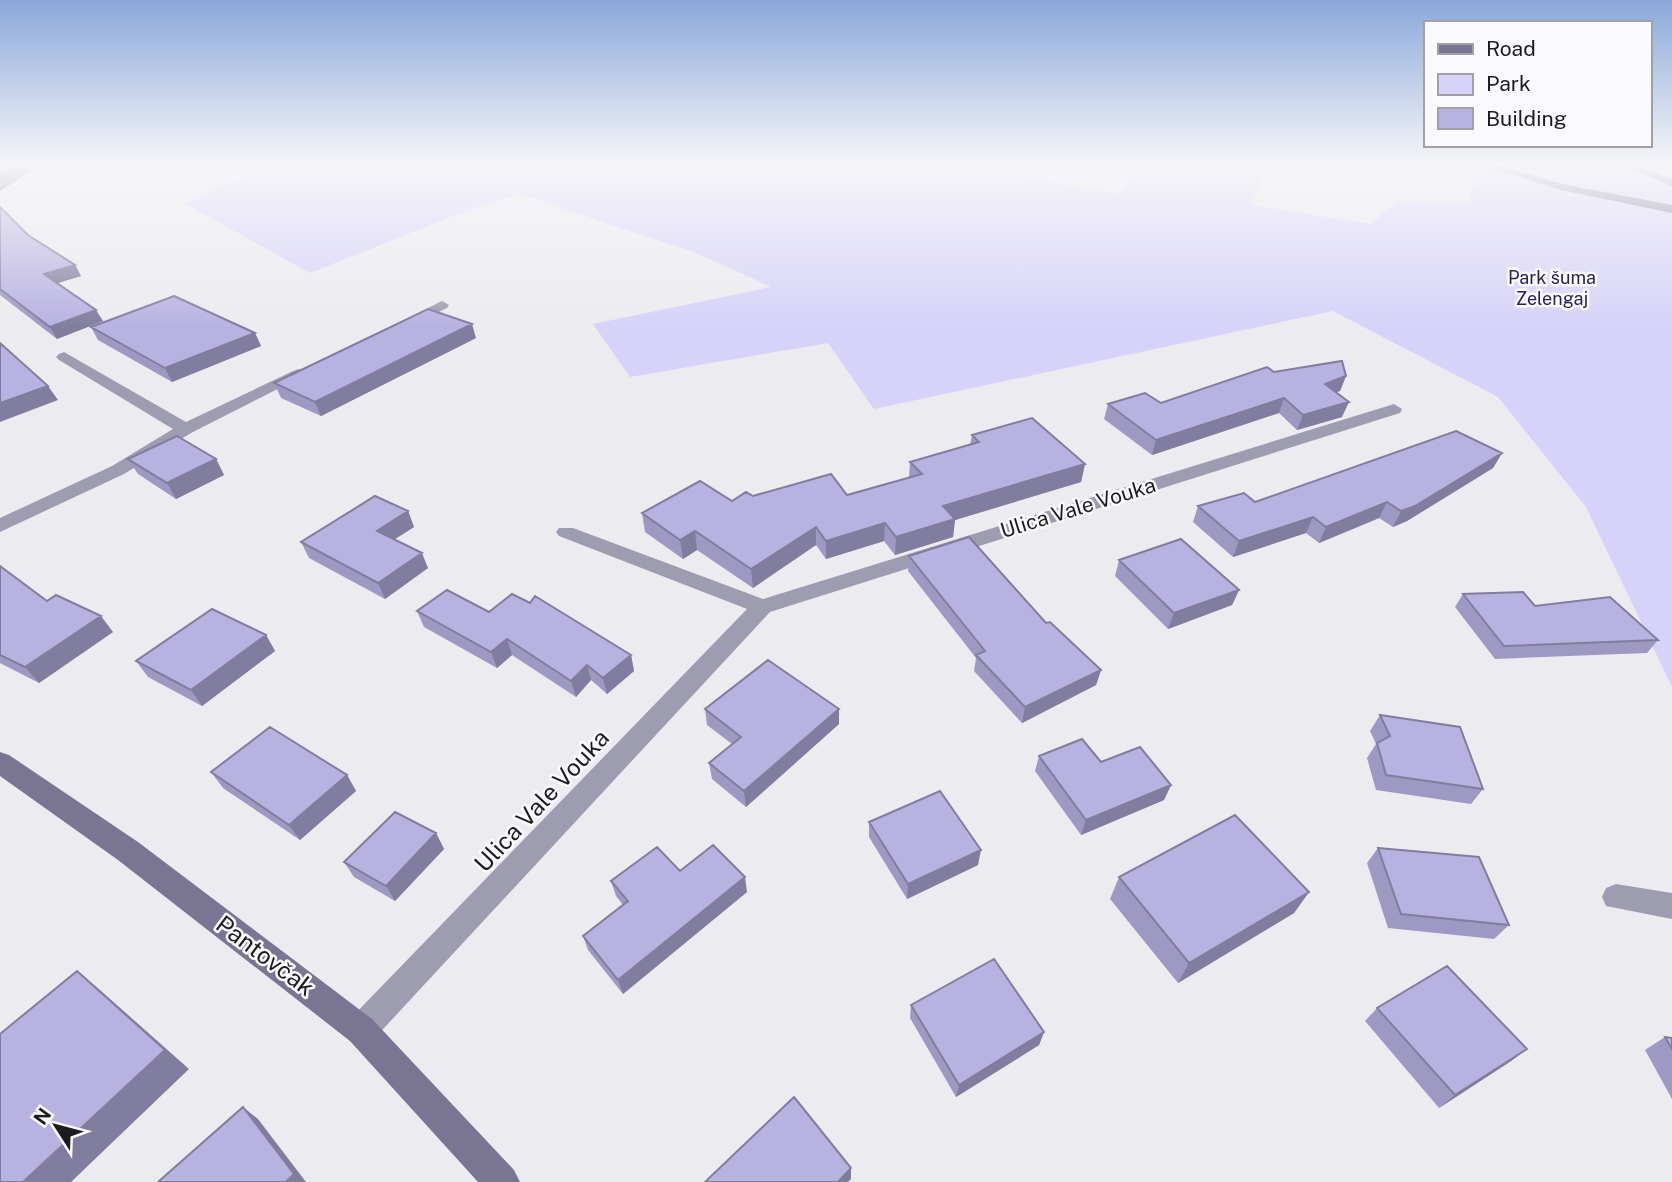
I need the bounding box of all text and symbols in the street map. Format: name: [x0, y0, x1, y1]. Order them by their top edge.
legend: [1424, 21, 1651, 147]
text: Road: [1486, 36, 1536, 61]
text: Park: [1486, 71, 1531, 96]
text: Building: [1486, 106, 1567, 131]
park label: Park šuma Zelengaj: [1508, 267, 1596, 309]
street label: Ulica Vale Vouka: [997, 472, 1159, 543]
street label: Ulica Vale Vouka: [468, 723, 614, 877]
street label: Pantovčak: [211, 909, 320, 1001]
north arrow: [21, 1091, 91, 1161]
text: N: [29, 1104, 56, 1128]

